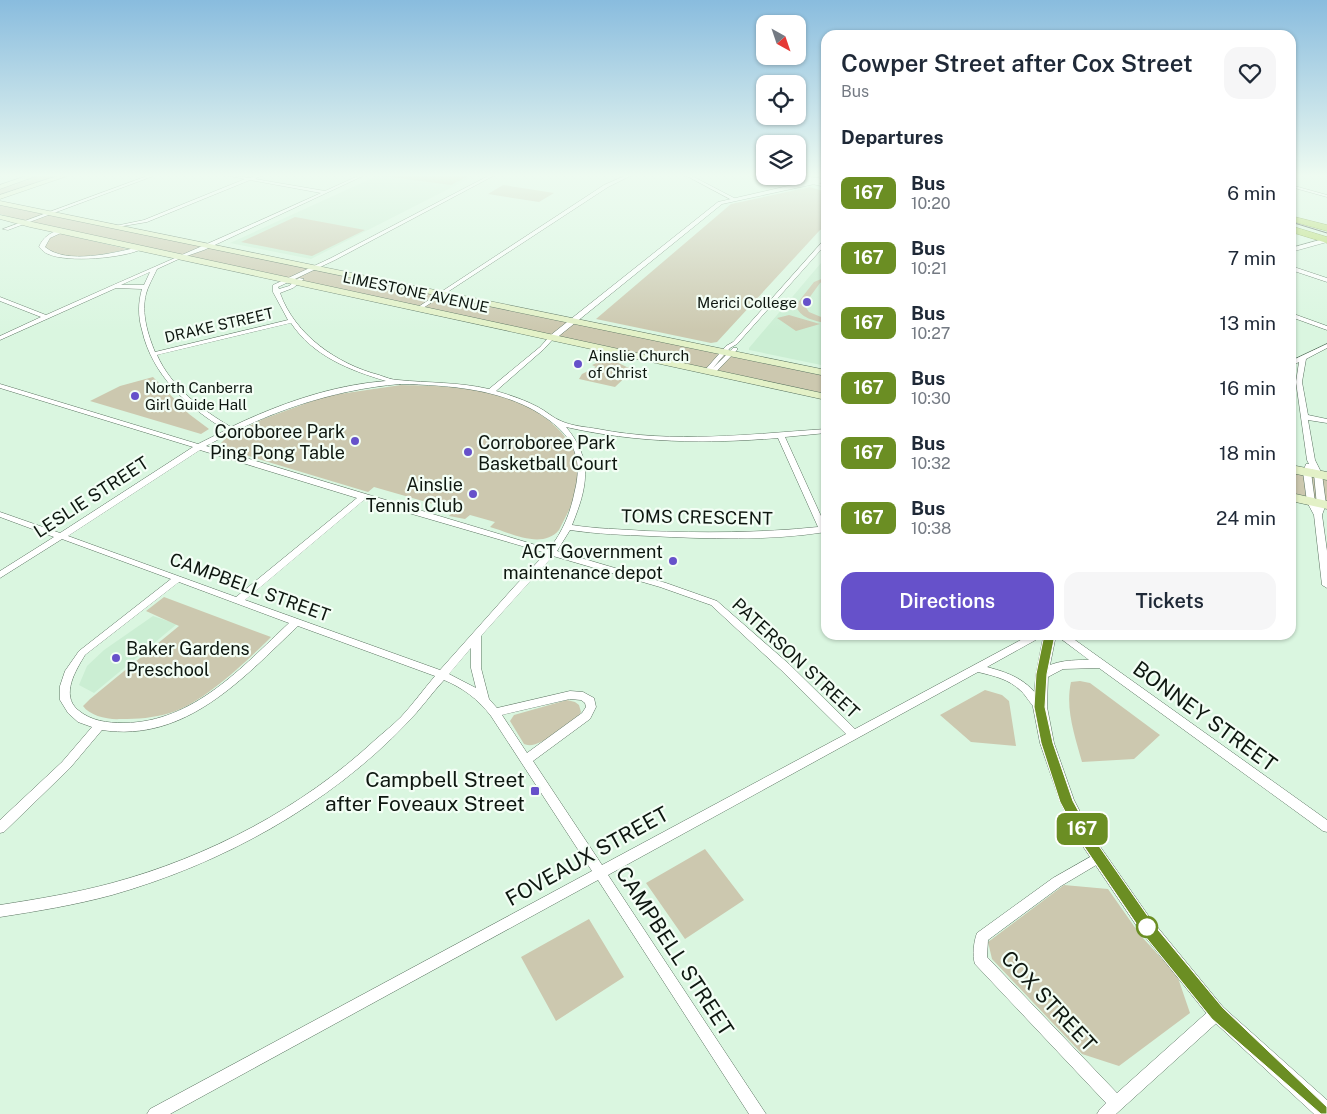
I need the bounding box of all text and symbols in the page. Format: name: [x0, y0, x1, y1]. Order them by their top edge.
north arrow: [756, 15, 806, 65]
map controls: [756, 15, 806, 185]
button: heart: [1224, 47, 1276, 99]
text: Cowper Street after Cox Street: [841, 49, 1193, 77]
button: locate: [756, 75, 806, 125]
text: Bus: [841, 82, 869, 101]
text: Departures: [841, 126, 944, 148]
button: layers: [756, 135, 806, 185]
text: Bus: [911, 172, 945, 194]
text: 167: [853, 182, 884, 203]
text: 6 min: [1227, 182, 1276, 204]
text: 10:20: [911, 194, 951, 213]
text: Bus: [911, 237, 945, 259]
text: 167: [853, 247, 884, 268]
text: 7 min: [1228, 247, 1276, 269]
text: 10:21: [911, 259, 947, 278]
street label: LIMESTONE AVENUE: [341, 268, 491, 316]
place label: Merici College: [697, 294, 797, 311]
marker: Merici College: [801, 296, 813, 308]
text: Bus: [911, 302, 945, 324]
street label: DRAKE STREET: [163, 304, 275, 346]
text: 167: [853, 312, 884, 333]
text: 13 min: [1219, 312, 1276, 334]
text: 10:27: [911, 324, 950, 343]
place label: Ainslie Church of Christ: [588, 347, 689, 381]
marker: Ainslie Church of Christ: [572, 358, 584, 370]
text: Bus: [911, 367, 945, 389]
text: 167: [853, 377, 884, 398]
text: 16 min: [1220, 377, 1276, 399]
place label: North Canberra Girl Guide Hall: [145, 379, 253, 413]
text: 10:30: [911, 389, 951, 408]
marker: North Canberra Girl Guide Hall: [129, 390, 141, 402]
place label: Coroboree Park Ping Pong Table: [210, 421, 345, 463]
place label: Corroboree Park Basketball Court: [478, 432, 618, 474]
text: Bus: [911, 432, 945, 454]
marker: Coroboree Park Ping Pong Table: [349, 435, 361, 447]
text: 167: [853, 442, 884, 463]
text: 18 min: [1219, 442, 1276, 464]
marker: Corroboree Park Basketball Court: [462, 446, 474, 458]
street label: LESLIE STREET: [30, 452, 153, 542]
text: 10:32: [911, 454, 951, 473]
place label: Ainslie Tennis Club: [366, 474, 463, 516]
marker: Ainslie Tennis Club: [467, 488, 479, 500]
text: Bus: [911, 497, 945, 519]
street label: TOMS CRESCENT: [621, 505, 773, 529]
text: 167: [853, 507, 884, 528]
text: 24 min: [1216, 507, 1276, 529]
text: 10:38: [911, 519, 951, 538]
place label: ACT Government maintenance depot: [503, 541, 663, 583]
street label: CAMPBELL STREET: [167, 548, 333, 626]
marker: ACT Government maintenance depot: [667, 555, 679, 567]
button: Directions: [841, 572, 1054, 630]
button: Tickets: [1064, 572, 1276, 630]
street label: PATERSON STREET: [728, 594, 864, 723]
place label: Baker Gardens Preschool: [126, 638, 250, 680]
marker: Baker Gardens Preschool: [110, 652, 122, 664]
street label: BONNEY STREET: [1128, 655, 1282, 777]
place label: Campbell Street after Foveaux Street: [325, 767, 525, 816]
marker: Campbell Street after Foveaux Street: [529, 785, 541, 797]
street label: FOVEAUX STREET: [501, 801, 673, 911]
line badge: 167: [1053, 813, 1111, 845]
text: 167: [1067, 818, 1097, 839]
street label: CAMPBELL STREET: [611, 861, 739, 1041]
unlabelled marker: [1136, 916, 1158, 938]
street label: COX STREET: [996, 945, 1102, 1057]

